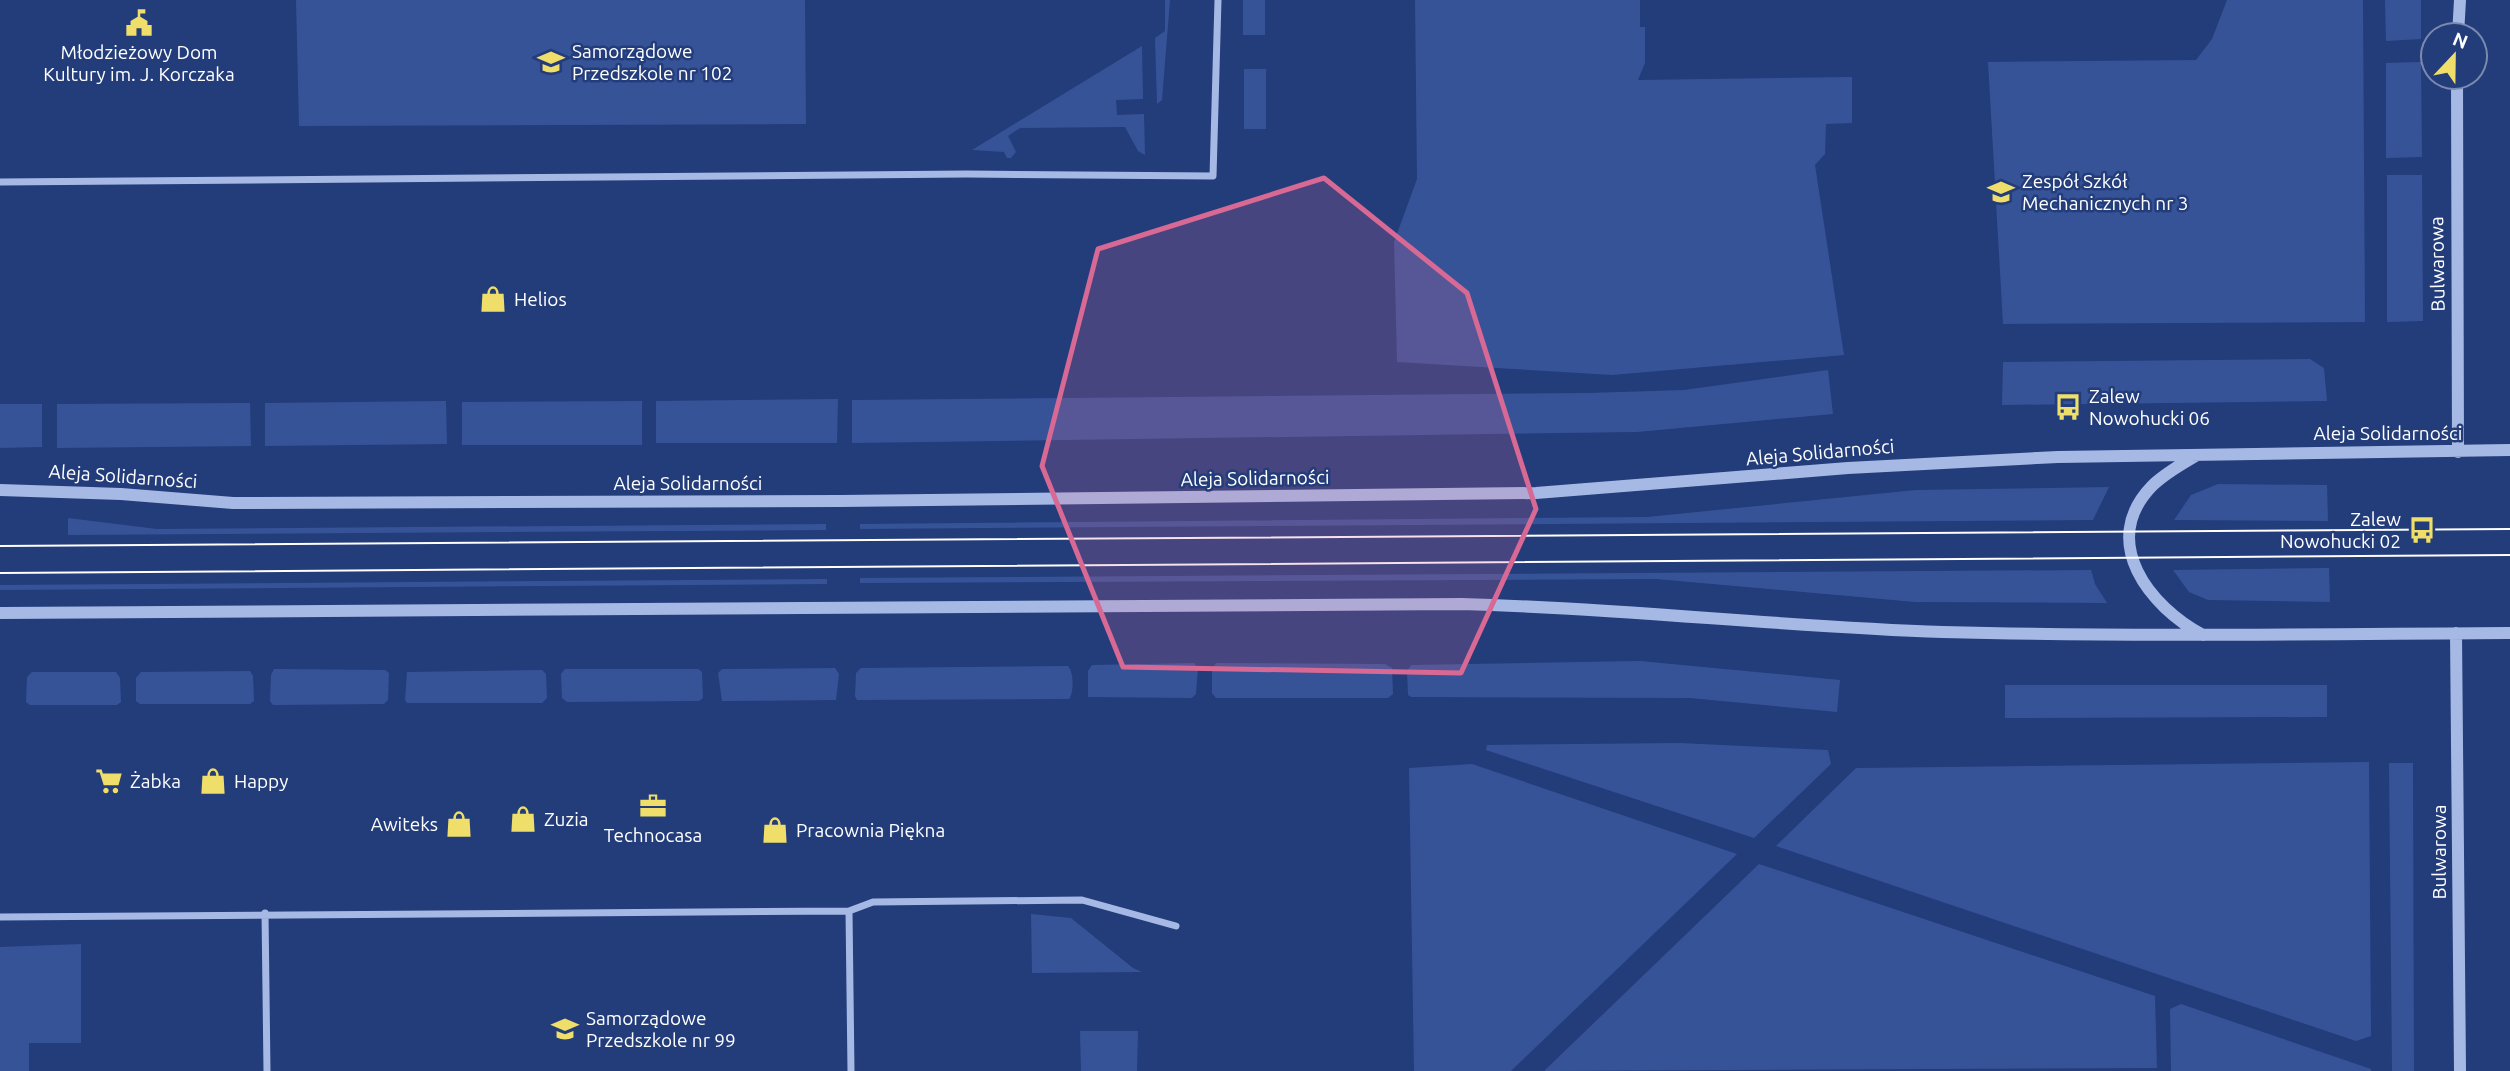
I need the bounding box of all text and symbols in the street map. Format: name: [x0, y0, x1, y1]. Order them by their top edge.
public building icon: Młodzieżowy Dom Kultury im. J. Korczaka: [124, 8, 154, 38]
north arrow: [2419, 21, 2489, 91]
text: N: [2450, 27, 2471, 53]
place label: Samorządowe Przedszkole nr 102: [572, 40, 732, 84]
place label: Młodzieżowy Dom Kultury im. J. Korczaka: [43, 41, 235, 85]
school or university icon: Samorządowe Przedszkole nr 102: [536, 47, 566, 77]
place label: Zespół Szkół Mechanicznych nr 3: [2022, 170, 2188, 214]
school or university icon: Zespół Szkół Mechanicznych nr 3: [1986, 177, 2016, 207]
street label: Bulwarowa: [2425, 216, 2449, 312]
shop icon: Helios: [478, 284, 508, 314]
place label: Helios: [514, 288, 567, 310]
place label: Zalew Nowohucki 06: [2089, 385, 2210, 429]
bus stop icon: Zalew Nowohucki 06: [2053, 392, 2083, 422]
street label: Aleja Solidarności: [2314, 422, 2462, 444]
street label: Aleja Solidarności: [1745, 435, 1895, 469]
street label: Aleja Solidarności: [48, 460, 198, 492]
street label: Aleja Solidarności: [1180, 466, 1330, 490]
street label: Aleja Solidarności: [614, 472, 762, 494]
place label: Zalew Nowohucki 02: [2280, 508, 2401, 552]
bus stop icon: Zalew Nowohucki 02: [2407, 515, 2437, 545]
supermarket icon: Żabka: [94, 766, 124, 796]
shop icon: Happy: [198, 766, 228, 796]
place label: Żabka: [130, 770, 181, 792]
place label: Happy: [234, 770, 288, 792]
office icon: Technocasa: [638, 791, 668, 821]
shop icon: Zuzia: [508, 804, 538, 834]
street label: Bulwarowa: [2428, 804, 2450, 900]
place label: Zuzia: [544, 808, 589, 830]
shop icon: Awiteks: [444, 809, 474, 839]
place label: Awiteks: [371, 813, 438, 835]
shop icon: Pracownia Piękna: [760, 815, 790, 845]
place label: Pracownia Piękna: [796, 819, 945, 841]
place label: Technocasa: [604, 824, 702, 846]
place label: Samorządowe Przedszkole nr 99: [586, 1007, 736, 1051]
school or university icon: Samorządowe Przedszkole nr 99: [550, 1014, 580, 1044]

